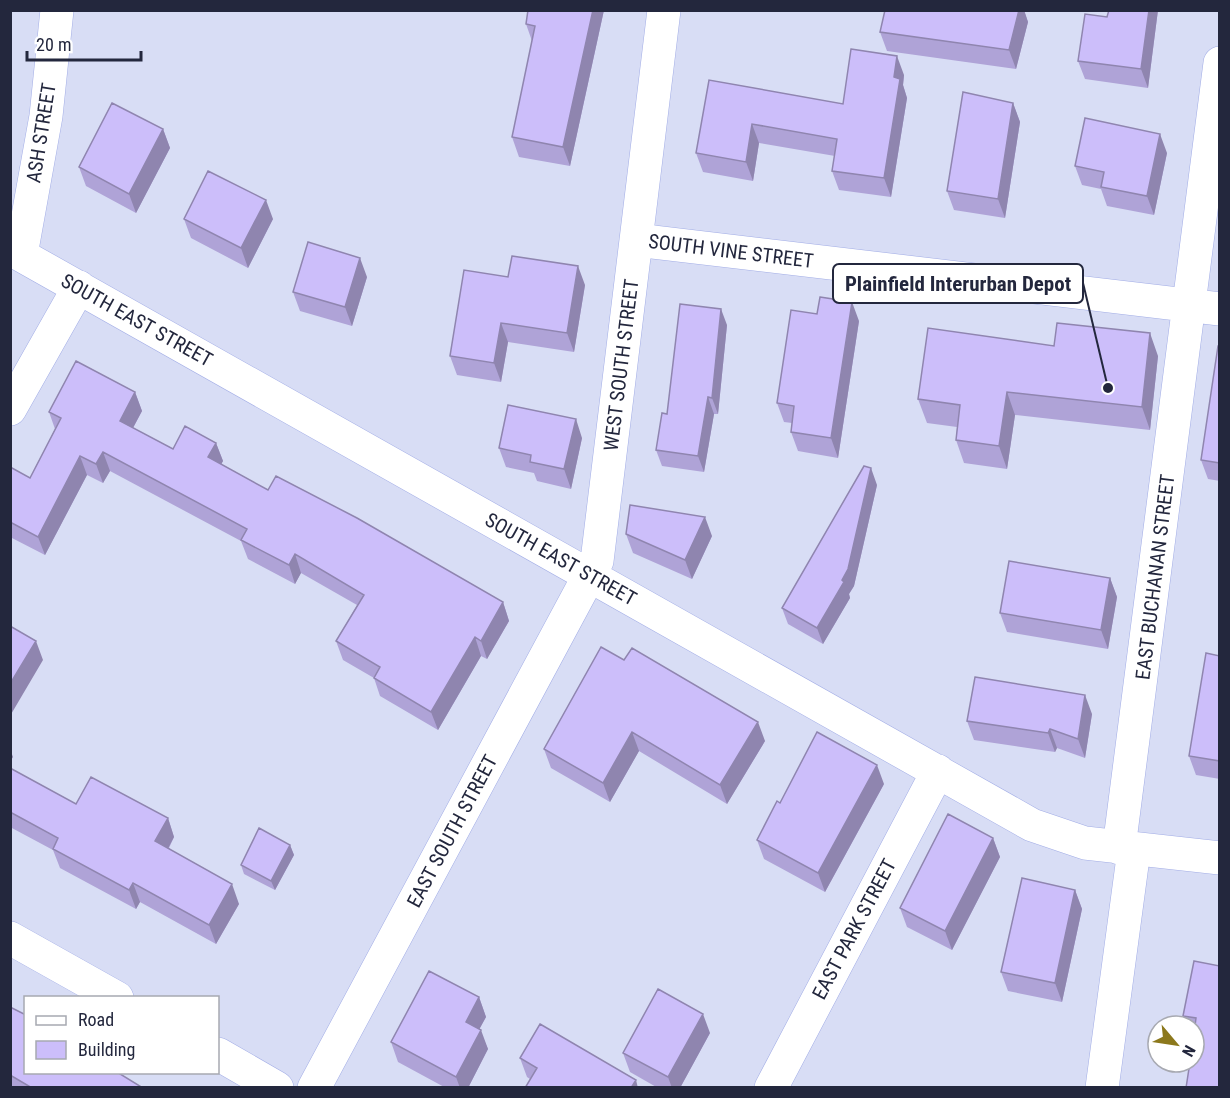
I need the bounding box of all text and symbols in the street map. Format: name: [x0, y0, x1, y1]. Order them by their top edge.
scale bar: [27, 24, 141, 62]
text: 20 m: [36, 34, 71, 55]
street label: ASH STREET: [21, 81, 61, 185]
street label: SOUTH VINE STREET: [647, 229, 815, 273]
callout: Plainfield Interurban Depot: [833, 264, 1083, 303]
street label: SOUTH EAST STREET: [57, 268, 217, 372]
text: Plainfield Interurban Depot: [845, 272, 1071, 296]
street label: WEST SOUTH STREET: [599, 278, 643, 452]
street label: EAST BUCHANAN STREET: [1130, 473, 1180, 681]
street label: SOUTH EAST STREET: [481, 507, 641, 611]
street label: EAST SOUTH STREET: [402, 751, 502, 911]
street label: EAST PARK STREET: [807, 855, 901, 1003]
legend: [24, 996, 219, 1074]
text: Road: [78, 1009, 114, 1030]
north arrow: [1146, 1014, 1206, 1074]
text: Building: [78, 1039, 135, 1060]
text: N: [1178, 1042, 1199, 1060]

